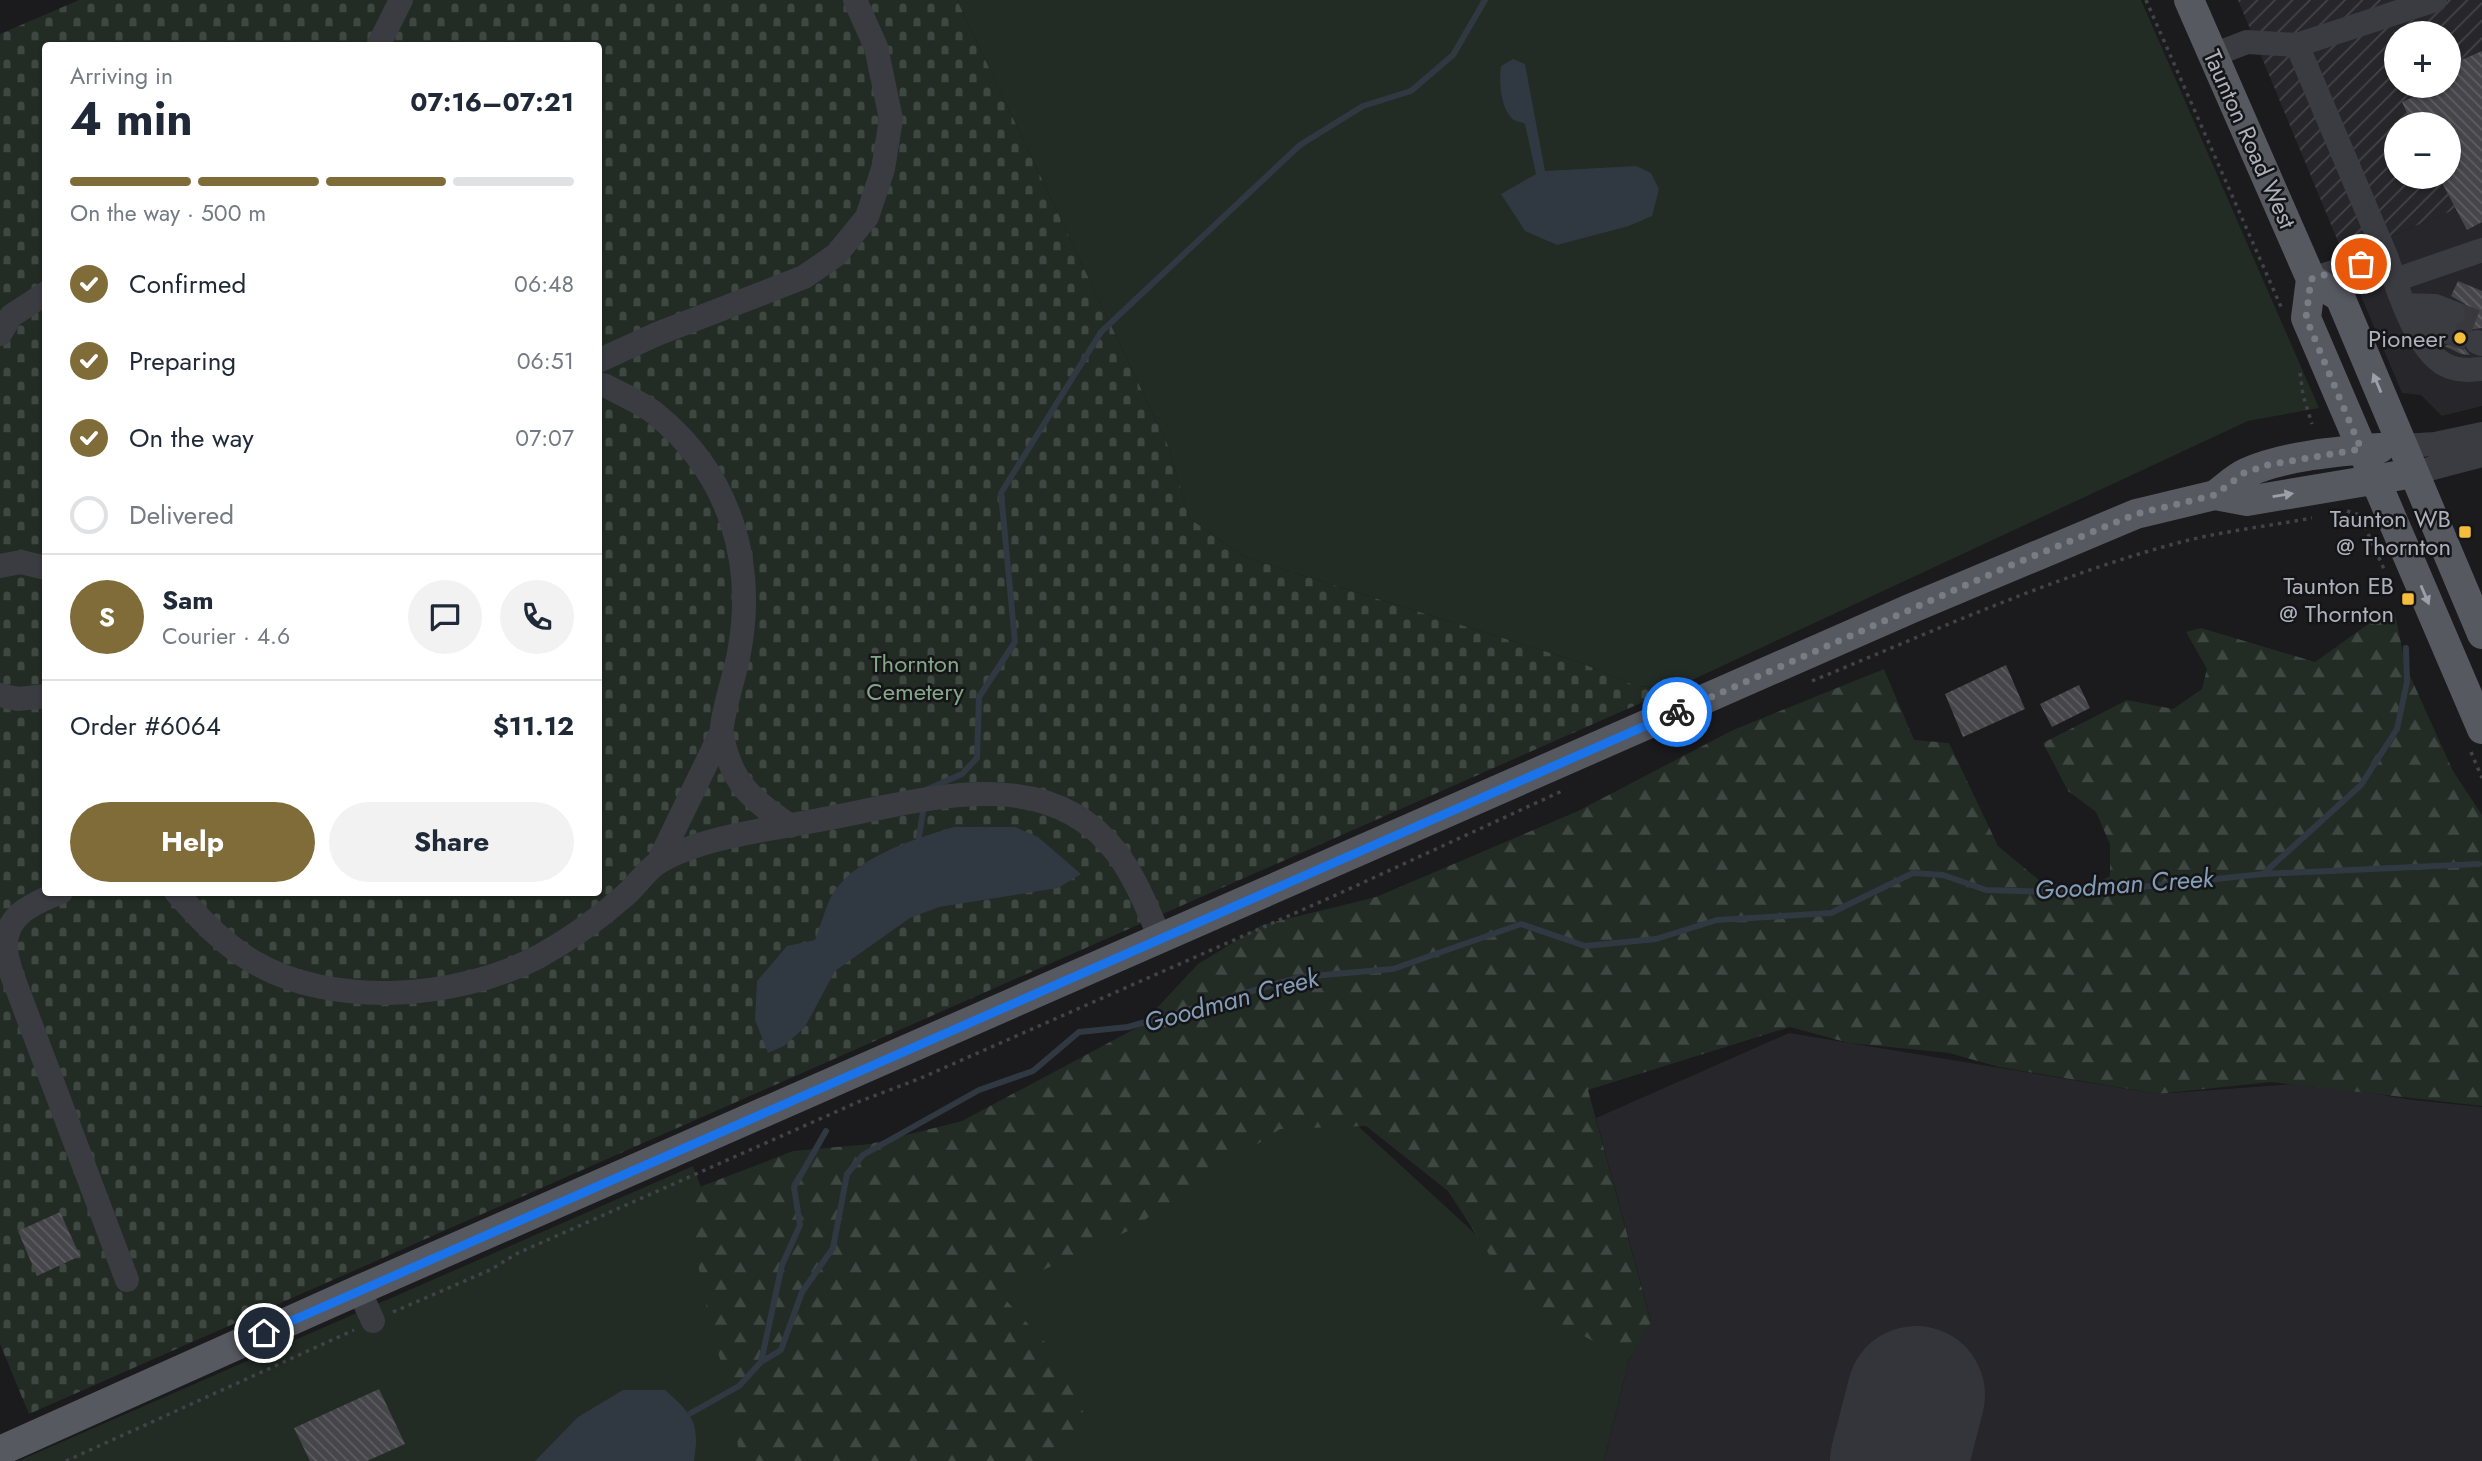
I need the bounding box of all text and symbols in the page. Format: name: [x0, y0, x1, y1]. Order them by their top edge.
map controls: [2384, 21, 2461, 189]
button: +: [2384, 21, 2461, 98]
street label: Taunton Road West: [2195, 44, 2305, 234]
text: Arriving in: [70, 59, 173, 93]
text: 07:16–07:21: [410, 83, 574, 121]
text: 4 min: [70, 86, 193, 152]
button: −: [2384, 112, 2461, 189]
text: On the way · 500 m: [70, 196, 266, 230]
pin: [2331, 234, 2391, 294]
icon: bag: [2342, 245, 2380, 283]
icon: check: [70, 265, 108, 303]
text: Confirmed: [129, 265, 246, 303]
text: 06:48: [514, 267, 574, 301]
place label: Pioneer: [2368, 321, 2447, 356]
marker: Pioneer: [2452, 330, 2468, 346]
icon: check: [70, 342, 108, 380]
text: Preparing: [129, 342, 236, 380]
text: 06:51: [517, 344, 574, 378]
one-way arrow: [2371, 372, 2382, 393]
icon: check: [70, 419, 108, 457]
text: On the way: [129, 419, 254, 457]
text: 07:07: [515, 421, 574, 455]
one-way arrow: [2272, 489, 2294, 500]
text: Delivered: [129, 496, 234, 534]
place label: Taunton WB @ Thornton: [2330, 501, 2451, 564]
marker: Taunton WB @ Thornton: [2457, 524, 2473, 540]
place label: Taunton EB @ Thornton: [2279, 568, 2394, 631]
button: chat: [408, 580, 482, 654]
button: phone: [500, 580, 574, 654]
text: Sam: [162, 581, 214, 619]
one-way arrow: [2419, 585, 2431, 605]
marker: Taunton EB @ Thornton: [2400, 591, 2416, 607]
text: S: [99, 598, 115, 636]
text: Courier · 4.6: [162, 619, 290, 653]
park label: Thornton Cemetery: [866, 646, 964, 709]
courier: [1642, 677, 1712, 747]
icon: bike: [1658, 693, 1696, 731]
text: Order #6064: [70, 707, 221, 745]
text: $11.12: [493, 707, 574, 745]
button: Help: [70, 802, 315, 882]
button: Share: [329, 802, 574, 882]
water label: Goodman Creek: [2033, 859, 2217, 909]
water label: Goodman Creek: [1139, 958, 1324, 1042]
pin: [234, 1303, 294, 1363]
icon: home: [245, 1314, 283, 1352]

